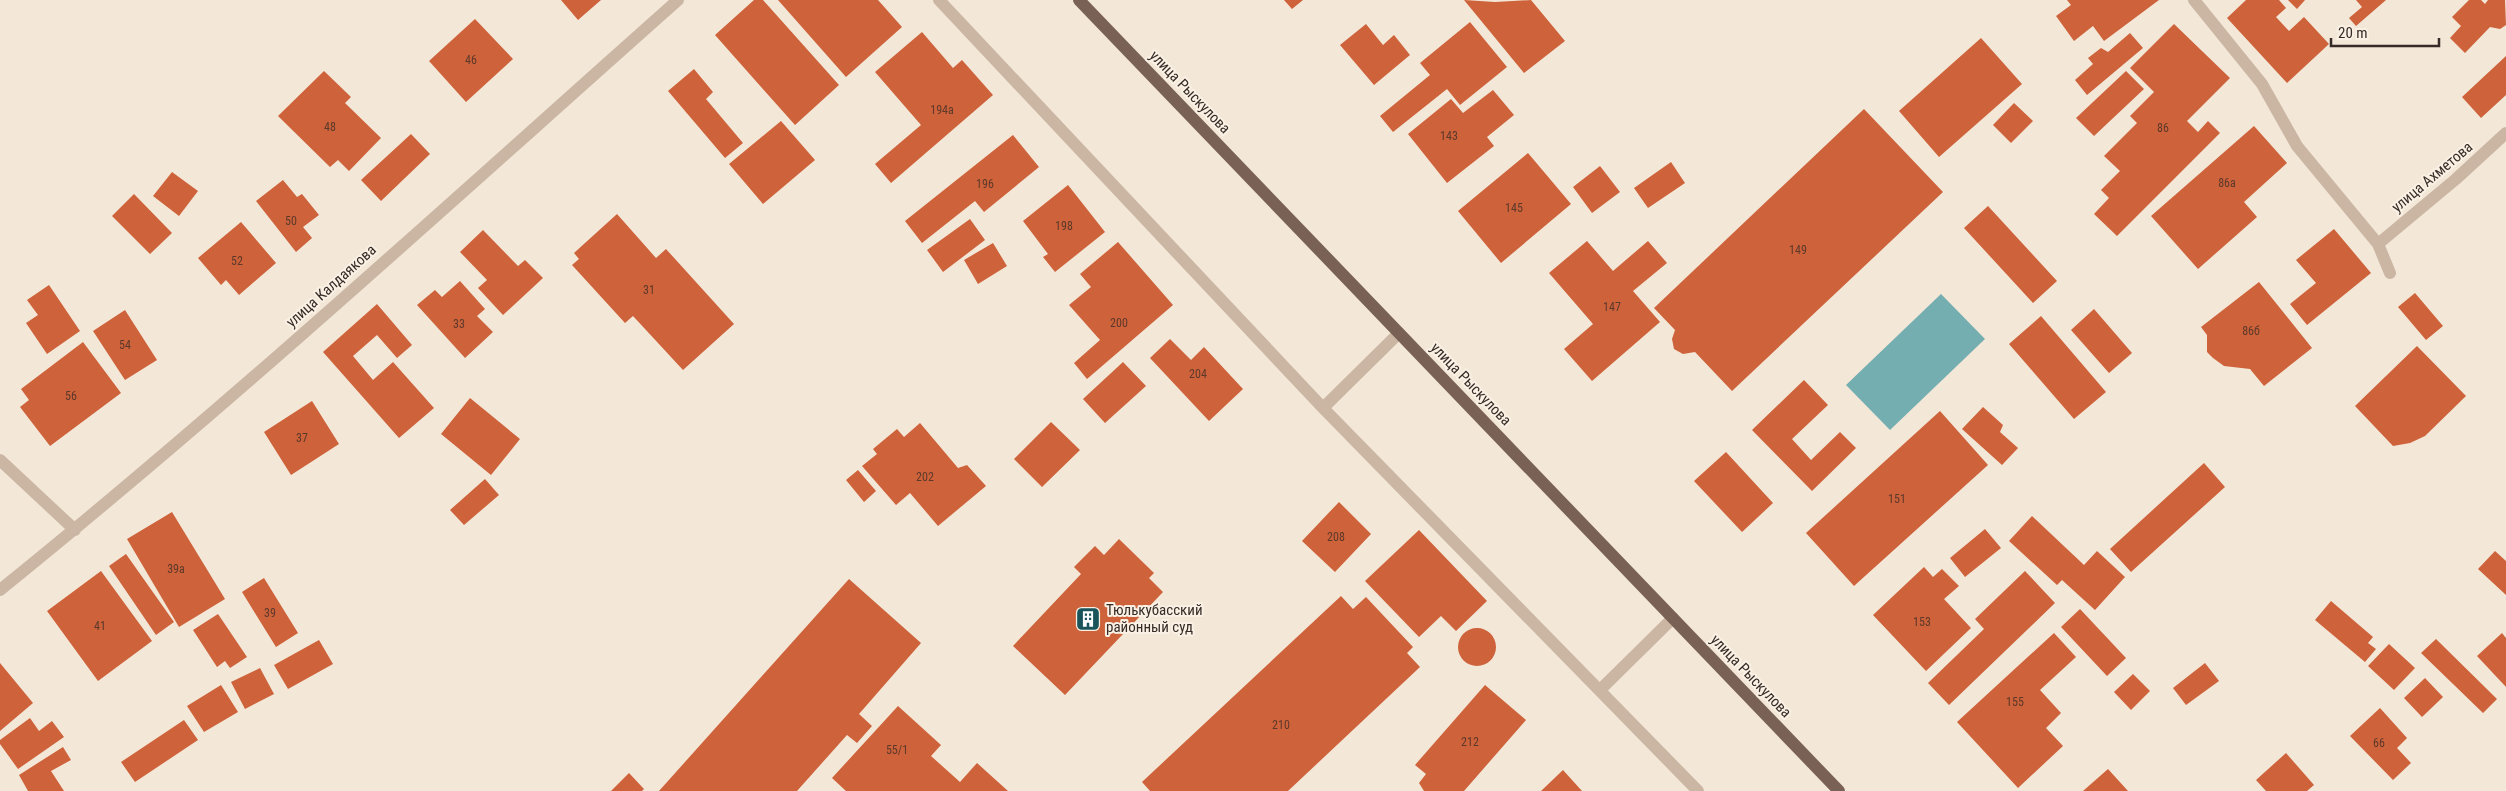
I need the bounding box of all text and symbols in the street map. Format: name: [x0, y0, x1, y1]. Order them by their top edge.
scale bar: [2331, 15, 2438, 47]
text: 20 m: [2338, 24, 2368, 42]
street label: улица Рыскулова: [1146, 47, 1234, 137]
house number: 46: [465, 53, 477, 67]
house number: 194а: [930, 103, 954, 117]
house number: 48: [324, 120, 336, 134]
house number: 86: [2157, 121, 2169, 135]
house number: 143: [1440, 129, 1458, 143]
street label: улица Ахметова: [2388, 138, 2476, 216]
house number: 86а: [2218, 176, 2236, 190]
house number: 196: [976, 177, 994, 191]
house number: 145: [1505, 201, 1523, 215]
house number: 50: [285, 214, 297, 228]
house number: 198: [1055, 219, 1073, 233]
street label: улица Калдаякова: [282, 241, 380, 331]
house number: 149: [1789, 243, 1807, 257]
house number: 52: [231, 254, 243, 268]
house number: 31: [643, 283, 655, 297]
house number: 147: [1603, 300, 1621, 314]
house number: 200: [1110, 316, 1128, 330]
house number: 33: [453, 317, 465, 331]
house number: 86б: [2242, 324, 2260, 338]
house number: 54: [119, 338, 131, 352]
street label: улица Рыскулова: [1427, 339, 1515, 429]
house number: 204: [1189, 367, 1207, 381]
house number: 56: [65, 389, 77, 403]
house number: 37: [296, 431, 308, 445]
house number: 202: [916, 470, 934, 484]
house number: 151: [1888, 492, 1906, 506]
house number: 208: [1327, 530, 1345, 544]
house number: 39а: [167, 562, 185, 576]
place label: Тюлькубасский районный суд: [1106, 601, 1203, 636]
house number: 39: [264, 606, 276, 620]
building icon: Тюлькубасский районный суд: [1075, 606, 1101, 632]
house number: 153: [1913, 615, 1931, 629]
house number: 41: [94, 619, 106, 633]
street label: улица Рыскулова: [1707, 631, 1795, 721]
house number: 155: [2006, 695, 2024, 709]
house number: 210: [1272, 718, 1290, 732]
house number: 212: [1461, 735, 1479, 749]
house number: 66: [2373, 736, 2385, 750]
house number: 55/1: [886, 743, 908, 757]

